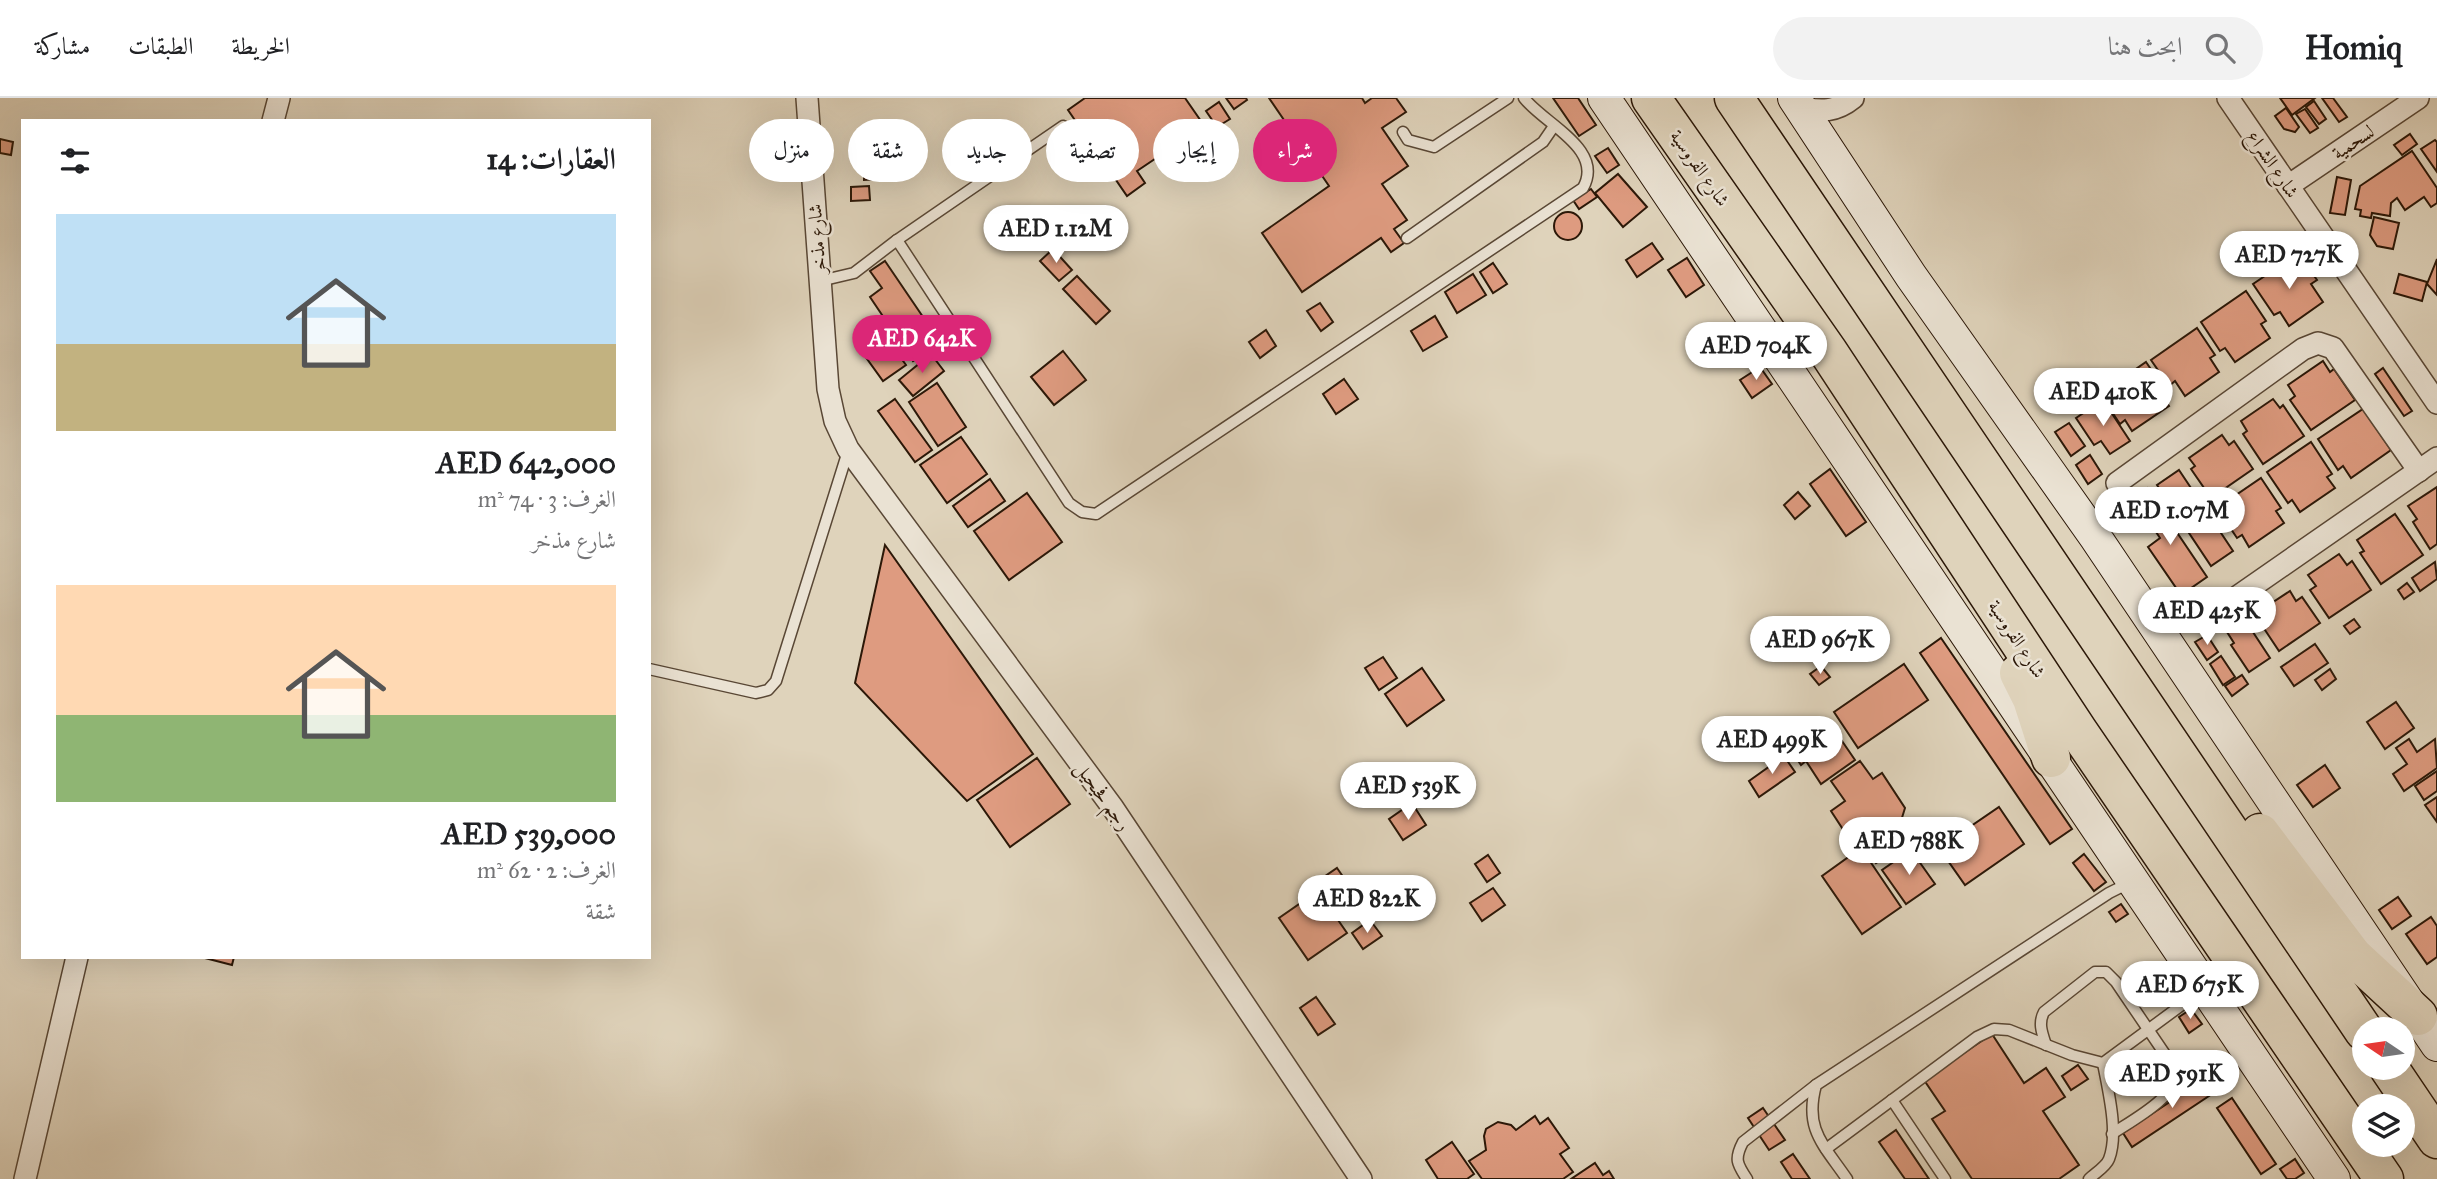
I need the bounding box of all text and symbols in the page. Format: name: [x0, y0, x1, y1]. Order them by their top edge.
search box: [1773, 17, 2263, 80]
text: Homiq: [2305, 28, 2402, 68]
icon: search: [2201, 29, 2239, 67]
text: ابحث هنا: [2108, 30, 2183, 62]
text: مشاركة: [35, 31, 90, 61]
text: الطبقات: [128, 31, 194, 61]
text: الخريطة: [232, 31, 290, 61]
chip: منزل: [749, 119, 834, 182]
chip: شقة: [848, 119, 928, 182]
chip: جديد: [942, 119, 1032, 182]
chip: تصفية: [1046, 119, 1139, 182]
chip: إيجار: [1153, 119, 1239, 182]
chip: شراء: [1253, 119, 1337, 182]
street label: لسحمية: [2327, 120, 2379, 164]
street label: شارع الفروسية: [1662, 125, 1735, 213]
street label: شارع الشراع: [2239, 126, 2304, 204]
text: العقارات: 14: [486, 141, 616, 177]
icon: filters: [56, 142, 94, 180]
street label: شارع مذخر: [803, 203, 835, 277]
pin: AED 1.12M: [976, 206, 1136, 265]
text: AED 1.12M: [999, 214, 1113, 242]
pin: AED 727K: [2217, 232, 2361, 291]
text: AED 727K: [2236, 240, 2342, 268]
icon: home: [273, 260, 399, 386]
pin: AED 642K: [850, 316, 994, 375]
pin: AED 704K: [1684, 322, 1828, 382]
text: AED 642K: [868, 324, 976, 352]
text: AED 704K: [1701, 331, 1811, 359]
pin: AED 410K: [2031, 368, 2175, 428]
text: AED 410K: [2050, 377, 2156, 405]
text: AED 642,000: [437, 445, 616, 481]
text: الغرف: 3 · 74 m²: [478, 485, 616, 513]
pin: AED 1.07M: [2090, 488, 2250, 547]
text: AED 1.07M: [2111, 496, 2229, 524]
text: شارع مذخر: [531, 526, 616, 554]
pin: AED 425K: [2135, 588, 2279, 647]
street label: شارع الفروسية: [1980, 596, 2051, 685]
text: AED 425K: [2154, 596, 2260, 624]
pin: AED 967K: [1748, 616, 1892, 676]
text: AED 967K: [1766, 625, 1874, 653]
icon: home: [273, 631, 399, 757]
pin: AED 499K: [1700, 716, 1844, 776]
text: AED 499K: [1718, 725, 1826, 753]
street label: رجم فحيحيل: [1065, 757, 1136, 839]
pin: AED 539K: [1336, 762, 1480, 822]
text: AED 539K: [1356, 771, 1460, 799]
text: AED 539,000: [442, 816, 616, 852]
pin: AED 788K: [1837, 818, 1981, 877]
text: AED 788K: [1855, 826, 1963, 854]
text: الغرف: 2 · 62 m²: [477, 856, 616, 884]
pin: AED 822K: [1295, 876, 1439, 935]
text: AED 822K: [1314, 884, 1420, 912]
text: شقة: [586, 897, 616, 925]
pin: AED 675K: [2118, 962, 2262, 1021]
text: AED 675K: [2137, 970, 2243, 998]
north arrow: [2352, 1017, 2415, 1080]
map controls: [2352, 1017, 2415, 1157]
pin: AED 591K: [2100, 1051, 2244, 1110]
text: AED 591K: [2120, 1059, 2224, 1087]
button: layers: [2352, 1094, 2415, 1157]

